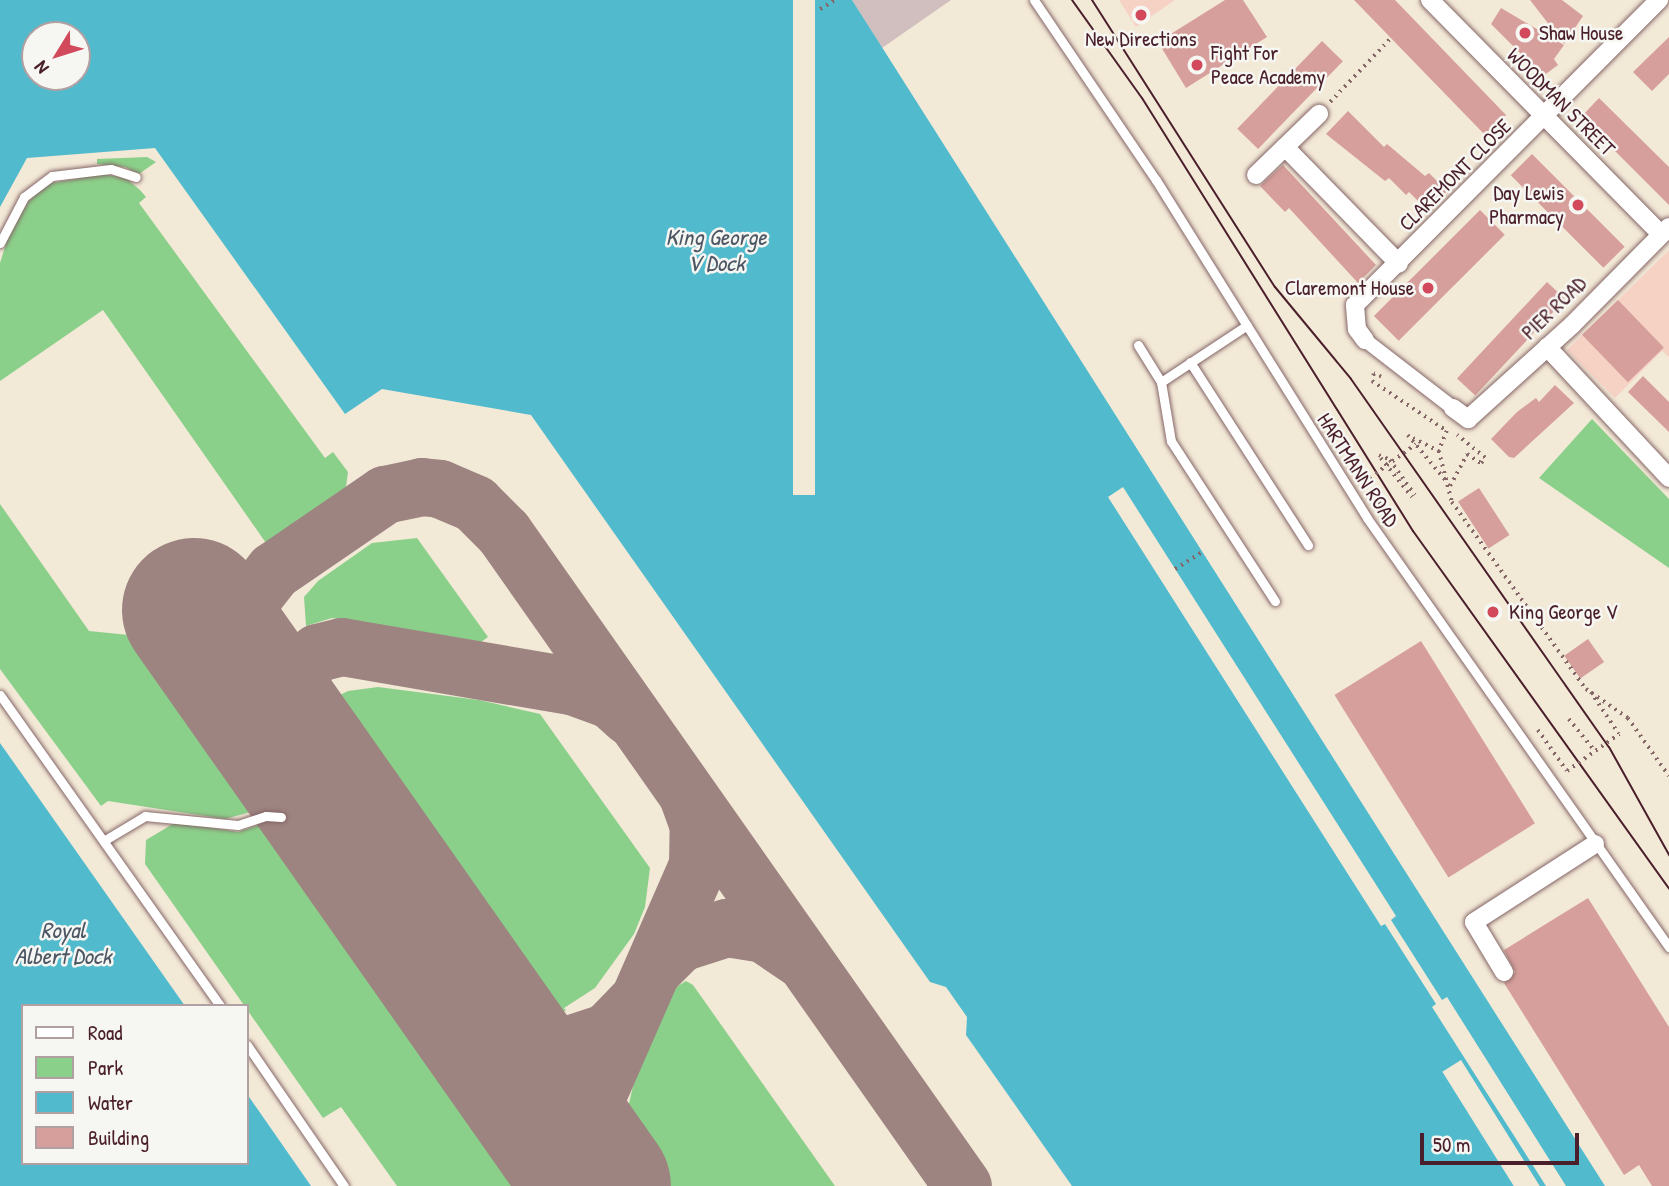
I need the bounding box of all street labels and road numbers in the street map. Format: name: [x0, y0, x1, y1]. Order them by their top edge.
street label: WOODMAN STREET: [1502, 43, 1620, 161]
street label: CLAREMONT CLOSE: [1394, 114, 1516, 236]
street label: PIER ROAD: [1516, 271, 1592, 345]
street label: HARTMANN ROAD: [1312, 408, 1404, 532]

